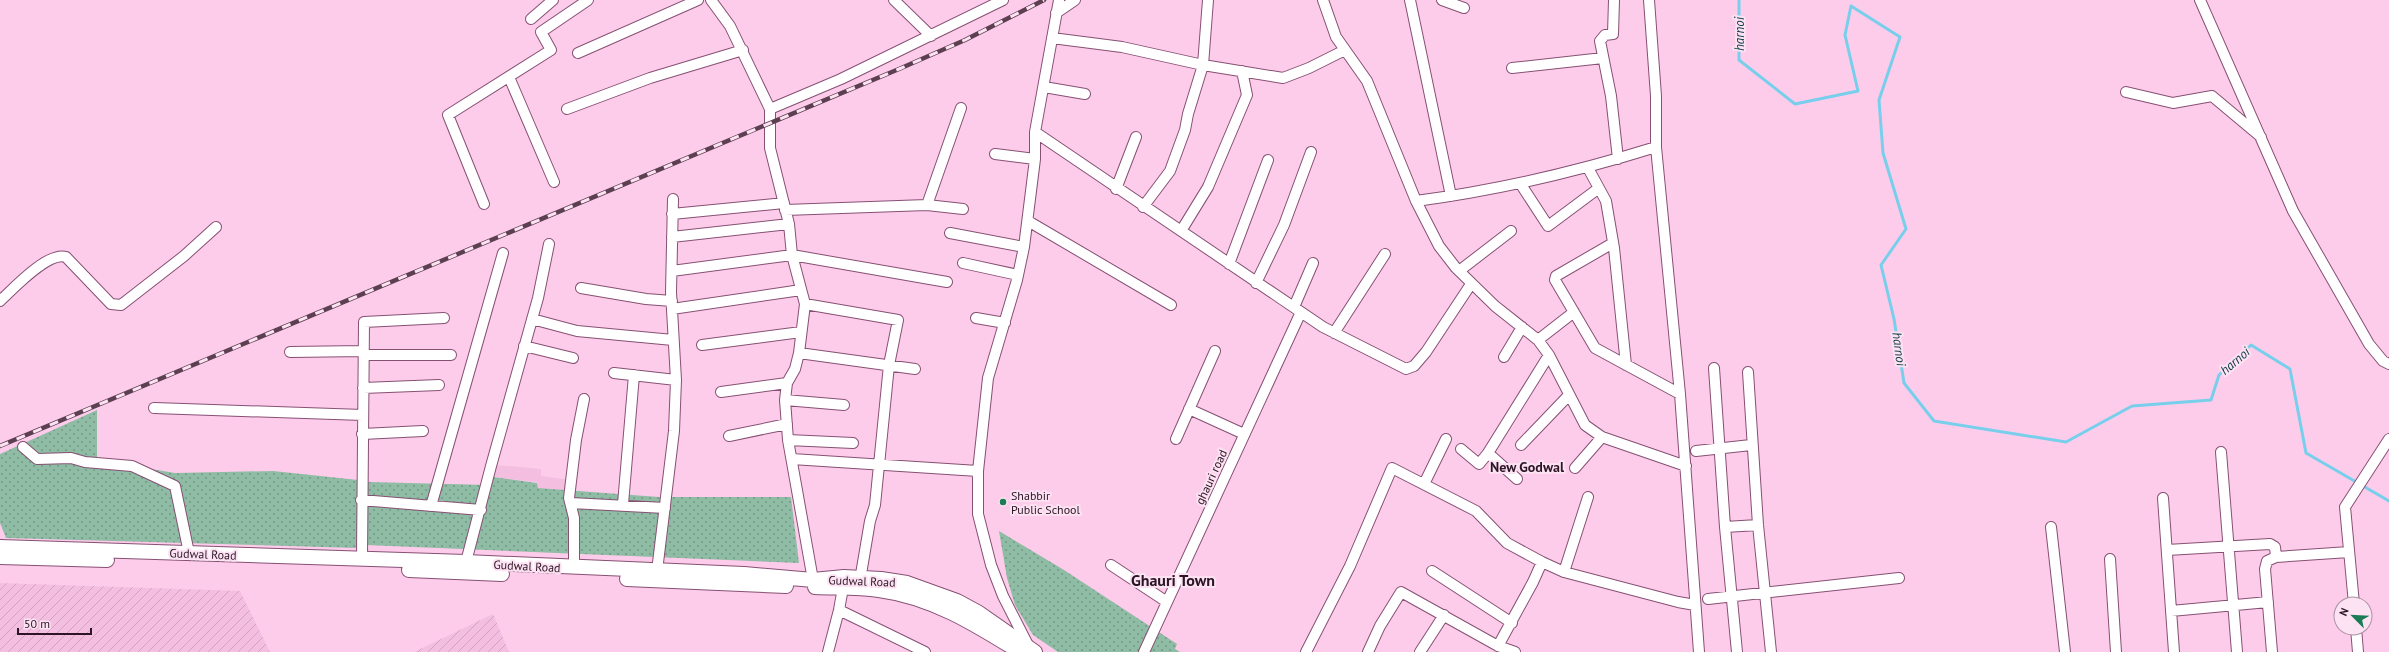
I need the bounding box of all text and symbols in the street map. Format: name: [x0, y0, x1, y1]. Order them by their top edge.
water label: harnoi: [1731, 16, 1748, 51]
water label: harnoi: [1888, 331, 1910, 368]
water label: harnoi: [2217, 343, 2254, 379]
street label: ghauri road: [1192, 447, 1230, 507]
district label: New Godwal: [1490, 458, 1565, 476]
place label: Shabbir Public School: [1011, 488, 1080, 517]
marker: Shabbir Public School: [998, 497, 1008, 507]
street label: Gudwal Road: [169, 545, 237, 563]
street label: Gudwal Road: [493, 557, 561, 575]
district label: Ghauri Town: [1131, 570, 1215, 590]
street label: Gudwal Road: [828, 572, 896, 590]
north arrow: [2333, 596, 2373, 636]
text: N: [2336, 606, 2352, 618]
scale bar: [18, 610, 91, 636]
text: 50 m: [24, 616, 50, 631]

